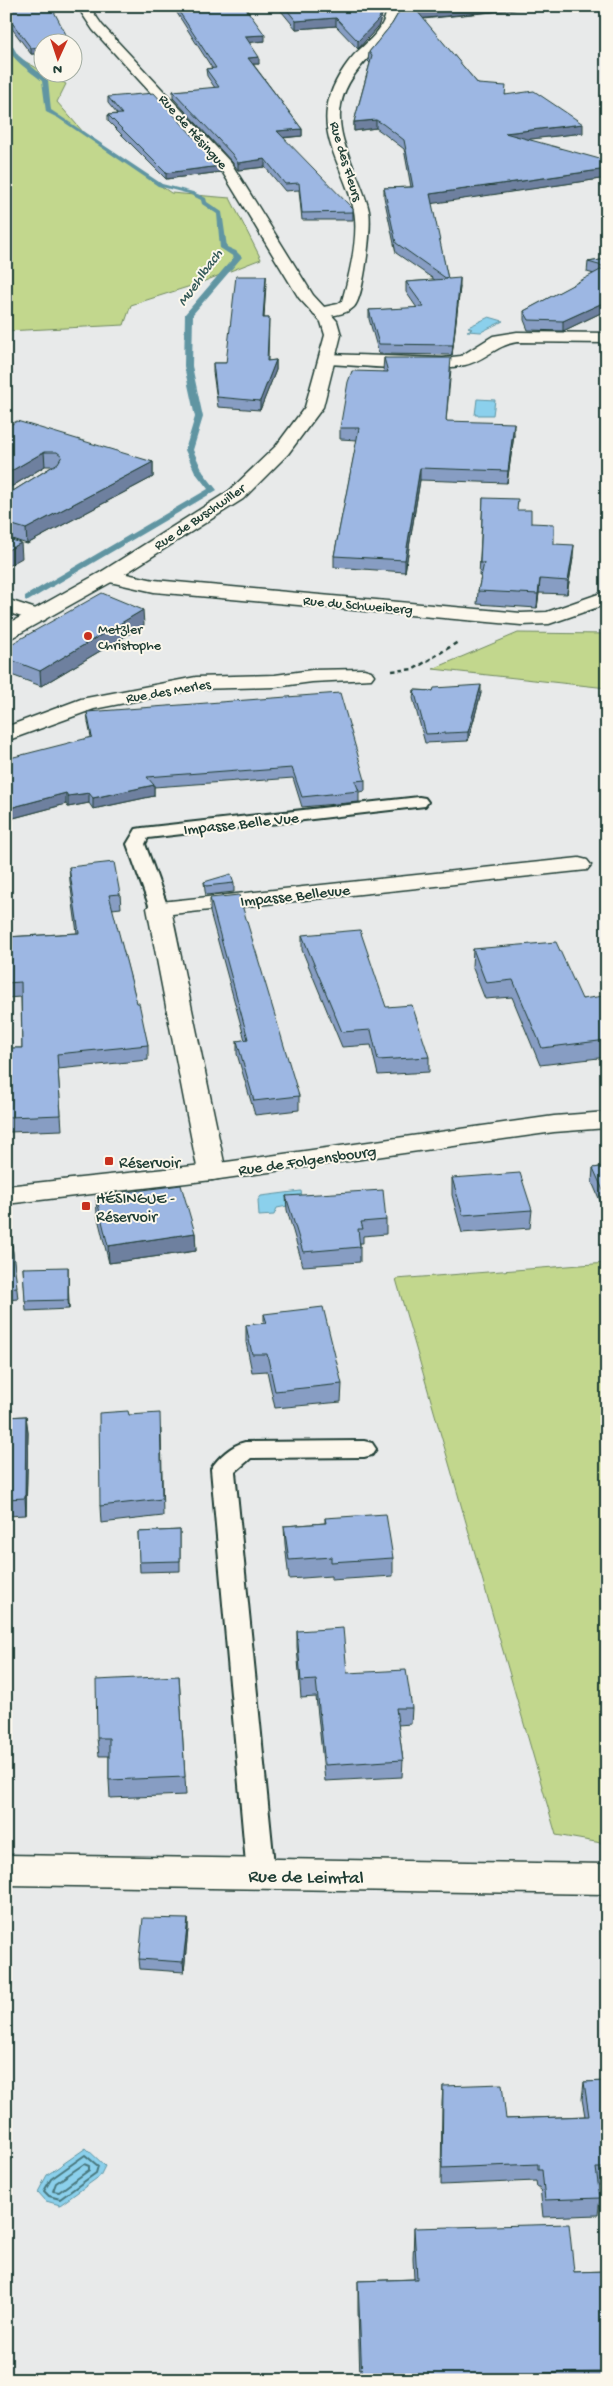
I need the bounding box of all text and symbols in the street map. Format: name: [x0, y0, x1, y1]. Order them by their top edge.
north arrow: [32, 32, 82, 82]
text: N: [52, 60, 62, 77]
street label: Rue de Hésingue: [154, 92, 231, 174]
street label: Rue des Fleurs: [324, 120, 365, 204]
water label: Muehlbach: [174, 245, 228, 310]
street label: Rue de Buschwiller: [151, 481, 250, 555]
street label: Rue du Schweiberg: [302, 593, 413, 620]
place label: Metzler Christophe: [98, 622, 162, 655]
marker: Metzler Christophe: [82, 630, 94, 642]
street label: Rue des Merles: [125, 677, 213, 708]
street label: Impasse Belle Vue: [183, 810, 301, 841]
street label: Impasse Bellevue: [239, 882, 352, 913]
street label: Rue de Folgensbourg: [237, 1143, 378, 1182]
marker: Réservoir: [103, 1155, 115, 1167]
place label: Réservoir: [119, 1155, 181, 1174]
place label: HÉSINGUE - Réservoir: [96, 1191, 175, 1228]
marker: HÉSINGUE - Réservoir: [80, 1200, 92, 1212]
street label: Rue de Leimtal: [248, 1866, 364, 1891]

